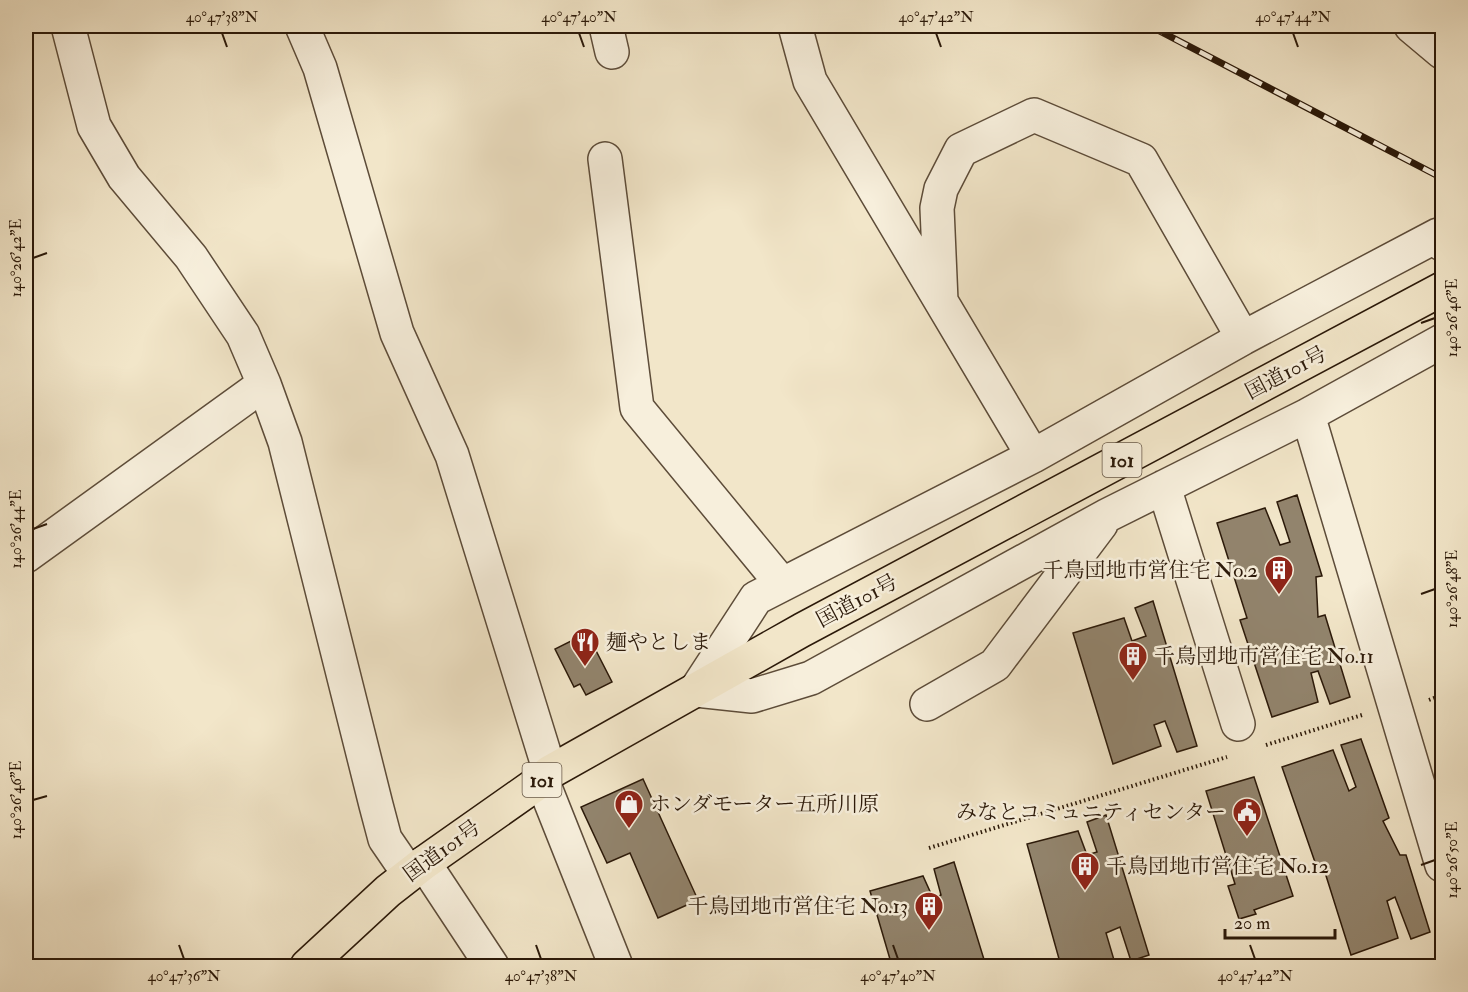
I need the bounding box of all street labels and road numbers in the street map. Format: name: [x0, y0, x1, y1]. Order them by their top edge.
street label: 国道101号: [1241, 340, 1331, 406]
road number: 101: [1102, 443, 1142, 477]
street label: 国道101号: [812, 568, 902, 634]
road number: 101: [522, 763, 562, 797]
street label: 国道101号: [398, 814, 486, 888]

